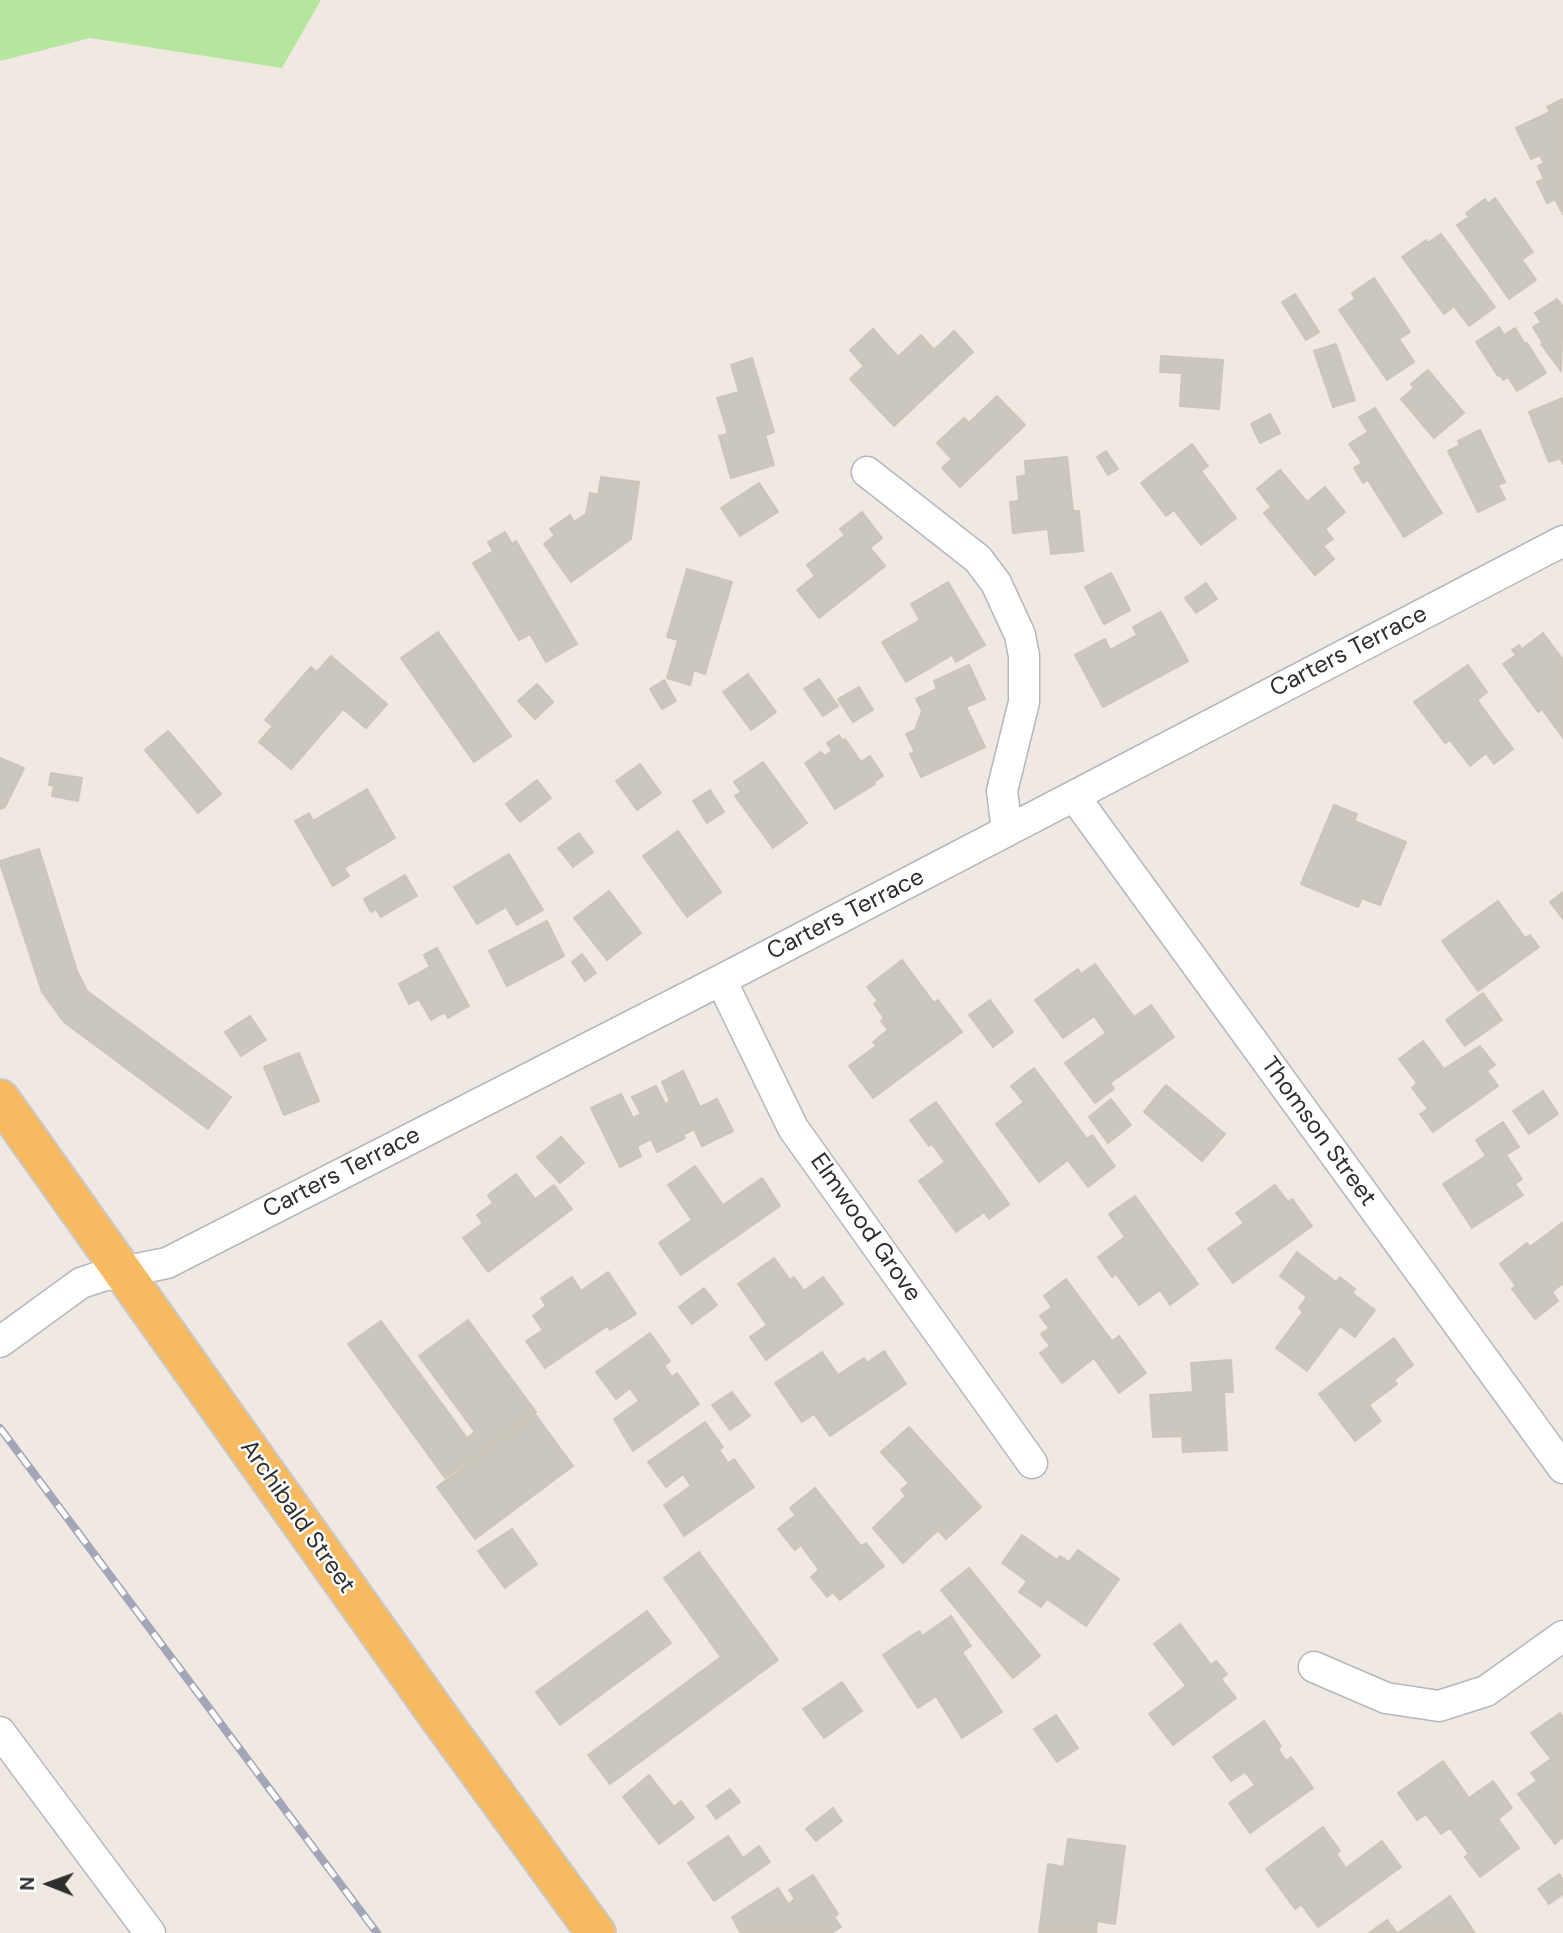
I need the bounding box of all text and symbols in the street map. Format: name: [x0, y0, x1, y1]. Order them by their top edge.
street label: Carters Terrace: [1266, 600, 1432, 704]
street label: Carters Terrace: [763, 863, 929, 967]
street label: Thomson Street: [1254, 1052, 1382, 1212]
street label: Carters Terrace: [259, 1121, 425, 1225]
street label: Elmwood Grove: [803, 1148, 927, 1308]
street label: Archibald Street: [233, 1435, 361, 1599]
north arrow: [14, 1849, 84, 1919]
text: N: [15, 1876, 40, 1891]

